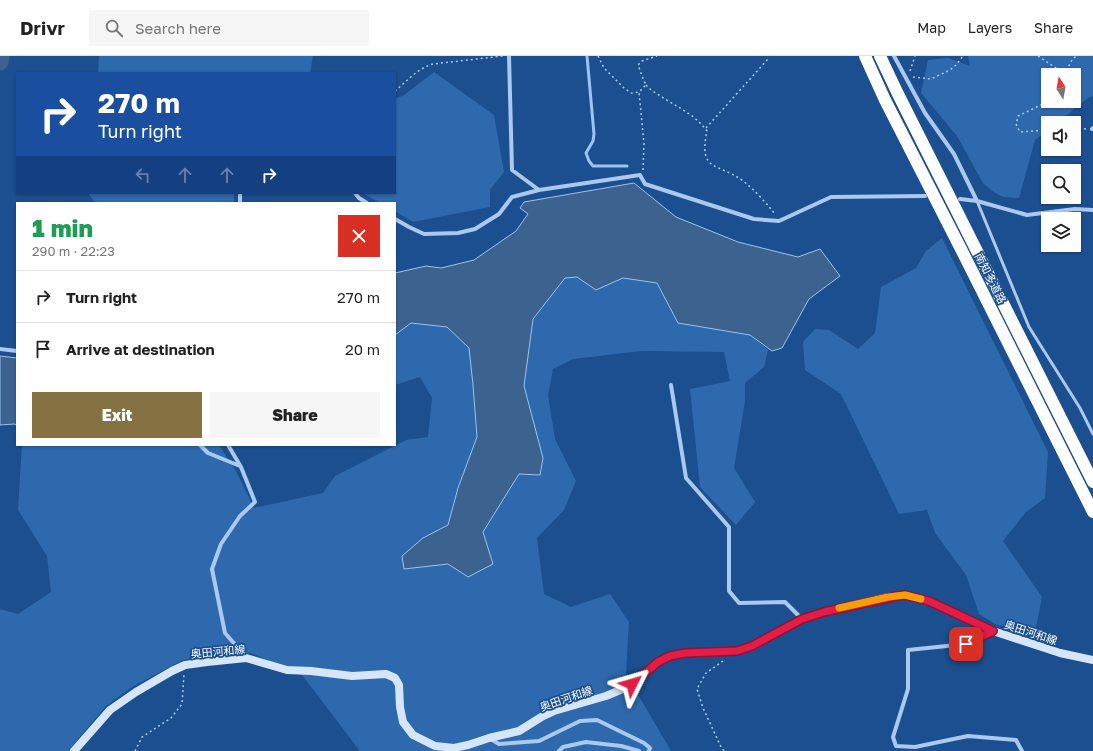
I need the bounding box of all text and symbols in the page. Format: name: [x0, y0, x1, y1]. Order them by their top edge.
search box: [89, 10, 369, 46]
text: Drivr: [20, 16, 65, 39]
icon: search: [103, 17, 125, 39]
text: Search here: [135, 19, 221, 37]
text: Map: [917, 19, 946, 36]
text: Layers: [968, 19, 1012, 36]
text: Share: [1034, 19, 1073, 36]
north arrow: [1041, 68, 1081, 108]
map controls: [1041, 68, 1081, 252]
text: 270 m: [98, 86, 180, 119]
icon: right: [32, 88, 84, 140]
button: sound: [1041, 116, 1081, 156]
text: Turn right: [98, 120, 182, 142]
icon: left: [132, 164, 154, 186]
icon: ahead: [174, 164, 196, 186]
icon: ahead: [216, 164, 238, 186]
icon: right: [258, 164, 280, 186]
button: search: [1041, 164, 1081, 204]
button: layers: [1041, 212, 1081, 252]
text: 1 min: [32, 213, 93, 242]
button: close: [338, 215, 380, 257]
text: 290 m · 22:23: [32, 243, 115, 259]
street label: 南知多道路: [973, 251, 1009, 305]
icon: right: [32, 286, 54, 308]
text: Turn right: [66, 288, 137, 306]
text: 270 m: [337, 288, 380, 306]
icon: arrive: [32, 338, 54, 360]
text: Arrive at destination: [66, 340, 215, 358]
text: 20 m: [345, 340, 380, 358]
button: Exit: [32, 392, 202, 438]
button: Share: [210, 392, 380, 438]
street label: 奥田河和線: [1003, 617, 1059, 647]
pin: [949, 627, 983, 661]
icon: arrive: [955, 633, 977, 655]
street label: 奥田河和線: [190, 642, 246, 660]
position arrow: [611, 663, 653, 705]
street label: 奥田河和線: [538, 683, 594, 713]

